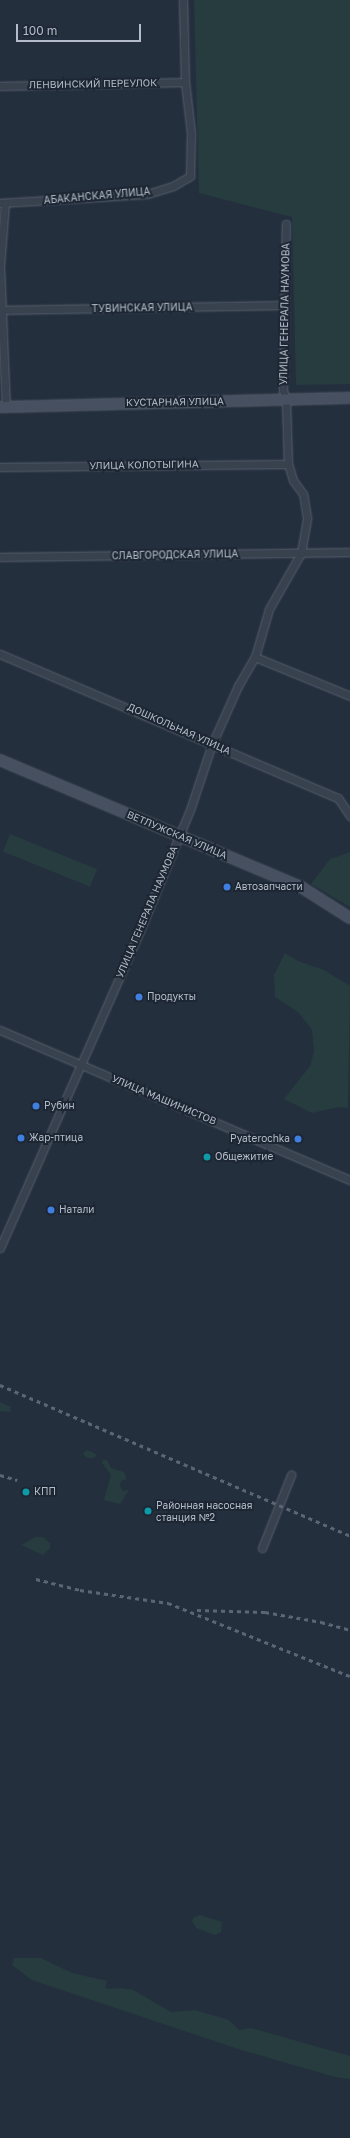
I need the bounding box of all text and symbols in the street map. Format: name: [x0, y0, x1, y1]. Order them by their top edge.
scale bar: [18, 16, 143, 42]
text: 100 m: [23, 23, 57, 38]
street label: ЛЕНВИНСКИЙ ПЕРЕУЛОК: [29, 77, 157, 91]
street label: АБАКАНСКАЯ УЛИЦА: [43, 185, 151, 207]
street label: УЛИЦА ГЕНЕРАЛА НАУМОВА: [278, 243, 292, 385]
street label: ТУВИНСКАЯ УЛИЦА: [92, 301, 192, 315]
street label: КУСТАРНАЯ УЛИЦА: [126, 395, 224, 409]
street label: УЛИЦА КОЛОТЫГИНА: [89, 458, 199, 472]
street label: СЛАВГОРОДСКАЯ УЛИЦА: [112, 548, 238, 562]
street label: ДОШКОЛЬНАЯ УЛИЦА: [126, 701, 232, 757]
street label: ВЕТЛУЖСКАЯ УЛИЦА: [125, 808, 229, 862]
street label: УЛИЦА ГЕНЕРАЛА НАУМОВА: [114, 844, 180, 980]
place label: Автозапчасти: [235, 881, 303, 893]
marker: Автозапчасти: [222, 882, 232, 892]
place label: Продукты: [147, 991, 196, 1003]
marker: Продукты: [134, 992, 144, 1002]
street label: УЛИЦА МАШИНИСТОВ: [110, 1072, 218, 1128]
place label: Рубин: [44, 1100, 74, 1112]
marker: Рубин: [31, 1101, 41, 1111]
place label: Жар-птица: [29, 1132, 83, 1144]
marker: Жар-птица: [16, 1133, 26, 1143]
place label: Pyaterochka: [230, 1133, 290, 1145]
marker: Pyaterochka: [293, 1134, 303, 1144]
place label: Общежитие: [215, 1151, 273, 1163]
marker: Общежитие: [202, 1152, 212, 1162]
place label: Натали: [59, 1204, 94, 1216]
marker: Натали: [46, 1205, 56, 1215]
place label: КПП: [34, 1486, 56, 1498]
marker: КПП: [21, 1487, 31, 1497]
place label: Районная насосная станция №2: [156, 1499, 252, 1522]
marker: Районная насосная станция №2: [143, 1506, 153, 1516]

